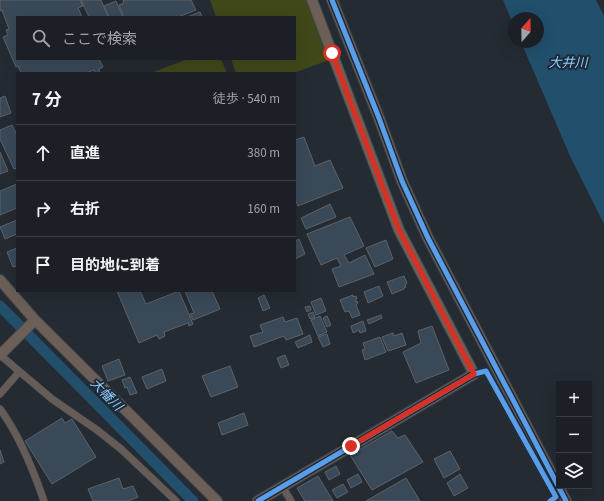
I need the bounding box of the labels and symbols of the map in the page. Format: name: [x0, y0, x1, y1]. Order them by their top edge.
north arrow: [508, 12, 544, 48]
route start: [323, 44, 341, 62]
water label: 大井川: [548, 54, 589, 72]
water label: 大幡川: [86, 375, 128, 416]
route end: [342, 437, 360, 455]

